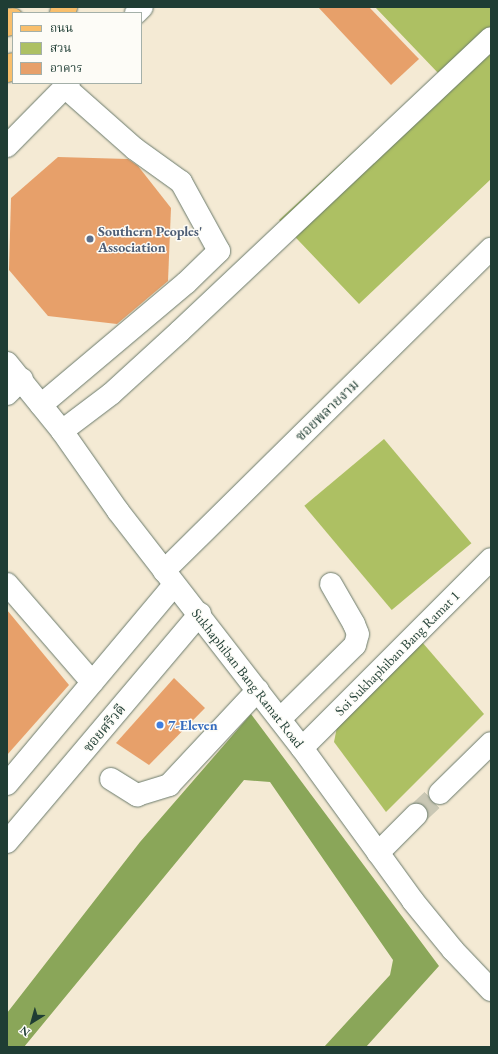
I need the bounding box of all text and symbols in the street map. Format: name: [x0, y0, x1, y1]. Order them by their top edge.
legend: [12, 12, 142, 84]
text: ถนน: [50, 20, 73, 36]
text: สวน: [50, 40, 71, 56]
text: อาคาร: [50, 60, 82, 76]
place label: Southern Peoples' Association: [98, 223, 202, 256]
marker: Southern Peoples' Association: [85, 234, 95, 244]
street label: ซอยพลายงาม: [292, 376, 362, 444]
street label: Soi Sukhaphiban Bang Ramat 1: [331, 587, 463, 719]
street label: Sukhaphiban Bang Ramat Road: [188, 605, 308, 751]
street label: ซอยศรีวดี: [79, 701, 129, 755]
place label: 7-Eleven: [168, 717, 218, 733]
marker: 7-Eleven: [155, 720, 165, 730]
north arrow: [12, 1002, 52, 1042]
text: N: [17, 1023, 33, 1040]

